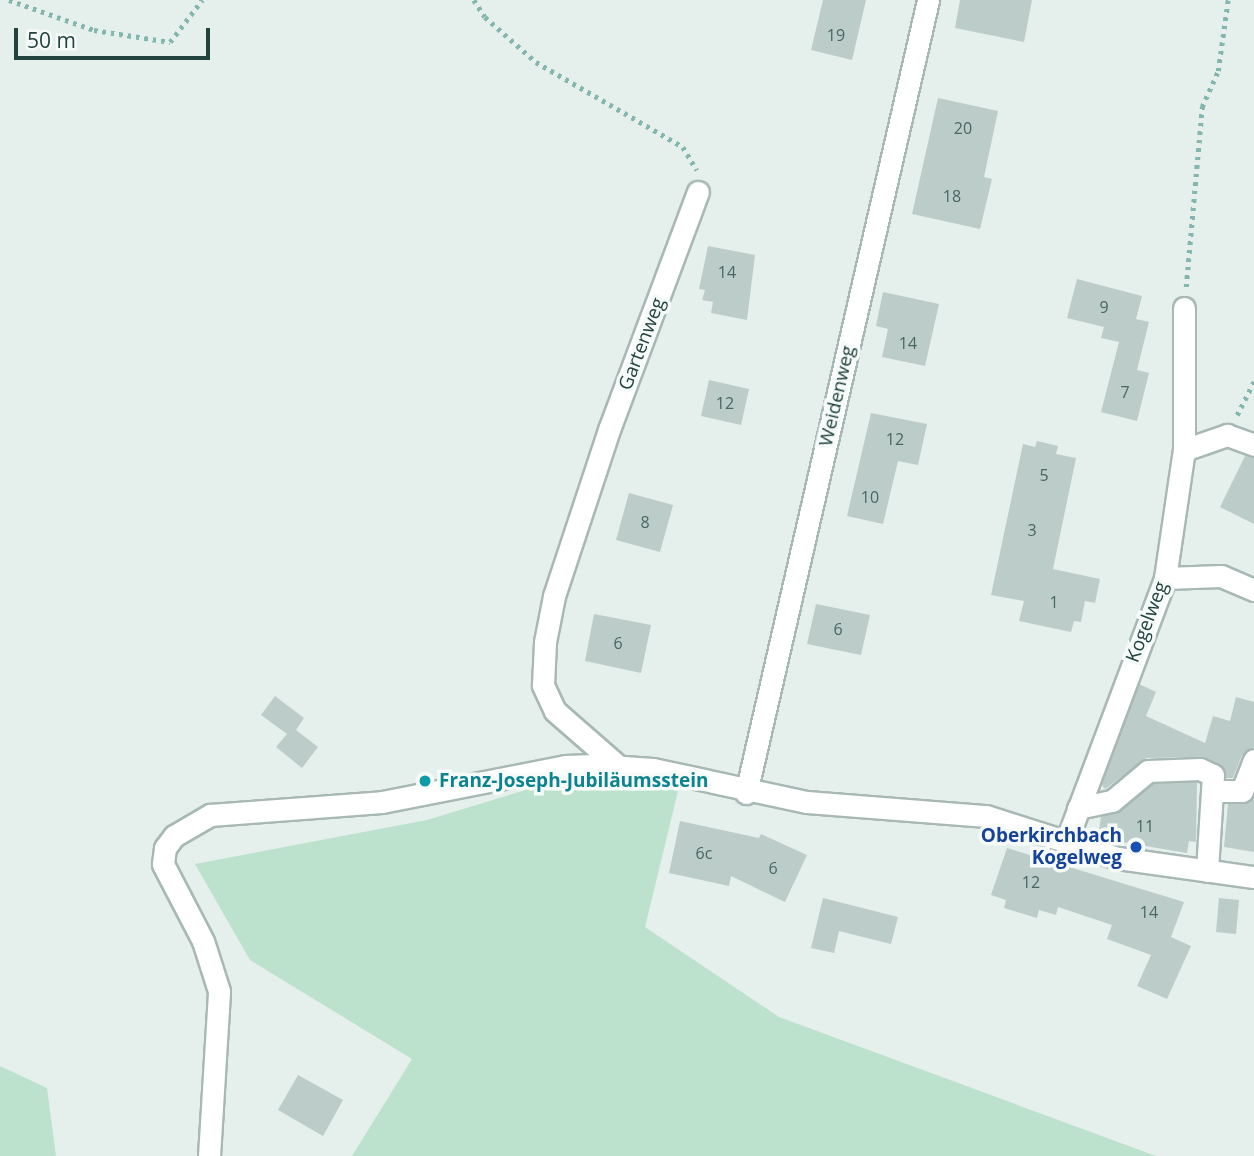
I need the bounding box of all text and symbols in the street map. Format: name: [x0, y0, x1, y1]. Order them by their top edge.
scale bar: [18, 14, 214, 58]
house number: 19: [827, 25, 845, 45]
text: 50 m: [27, 26, 76, 54]
house number: 20: [954, 118, 972, 138]
house number: 18: [943, 186, 961, 206]
house number: 14: [718, 262, 736, 282]
street label: Gartenweg: [614, 295, 670, 393]
house number: 9: [1099, 297, 1109, 317]
house number: 14: [899, 333, 917, 353]
street label: Weidenweg: [814, 343, 860, 449]
house number: 7: [1120, 382, 1130, 402]
house number: 12: [716, 393, 734, 413]
house number: 12: [886, 429, 904, 449]
house number: 5: [1039, 465, 1049, 485]
house number: 10: [861, 487, 879, 507]
house number: 8: [640, 512, 650, 532]
house number: 3: [1027, 520, 1037, 540]
street label: Kogelweg: [1121, 578, 1173, 666]
house number: 1: [1049, 592, 1059, 612]
house number: 6: [833, 619, 843, 639]
house number: 6: [613, 633, 623, 653]
place label: Franz-Joseph-Jubiläumsstein: [439, 770, 708, 792]
marker: Franz-Joseph-Jubiläumsstein: [417, 773, 433, 789]
house number: 11: [1136, 816, 1154, 836]
place label: Oberkirchbach Kogelweg: [981, 825, 1122, 869]
marker: Oberkirchbach Kogelweg: [1128, 839, 1144, 855]
house number: 6c: [696, 843, 712, 863]
house number: 6: [768, 858, 778, 878]
house number: 12: [1022, 872, 1040, 892]
house number: 14: [1140, 902, 1158, 922]

